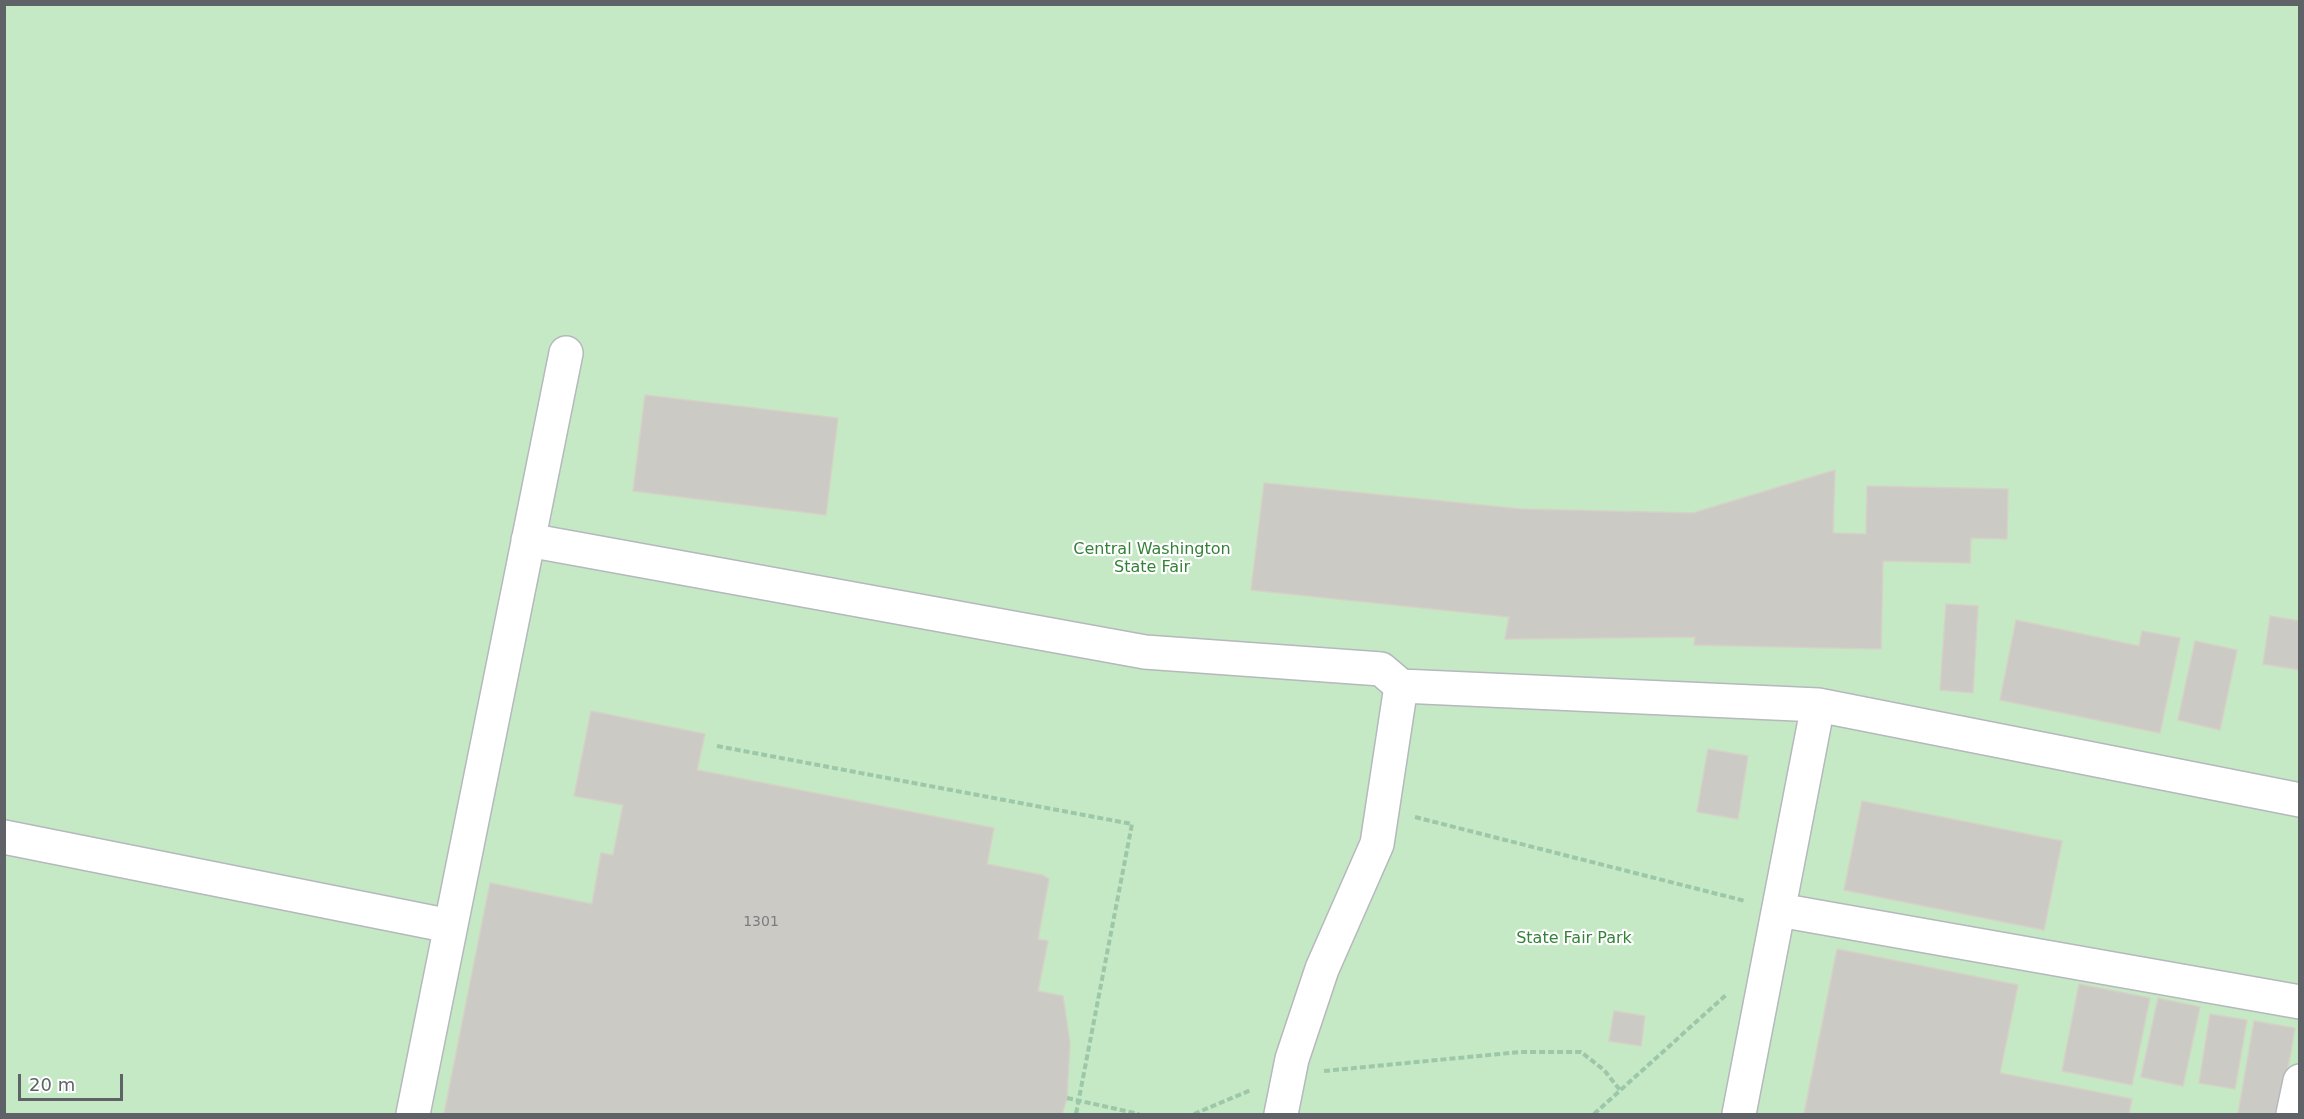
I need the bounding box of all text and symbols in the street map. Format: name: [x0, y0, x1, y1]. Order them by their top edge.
park label: Central Washington State Fair: [1073, 540, 1231, 578]
house number: 1301: [743, 914, 779, 930]
park label: State Fair Park: [1516, 929, 1632, 949]
scale bar: [21, 1062, 126, 1100]
text: 20 m: [29, 1074, 75, 1095]

